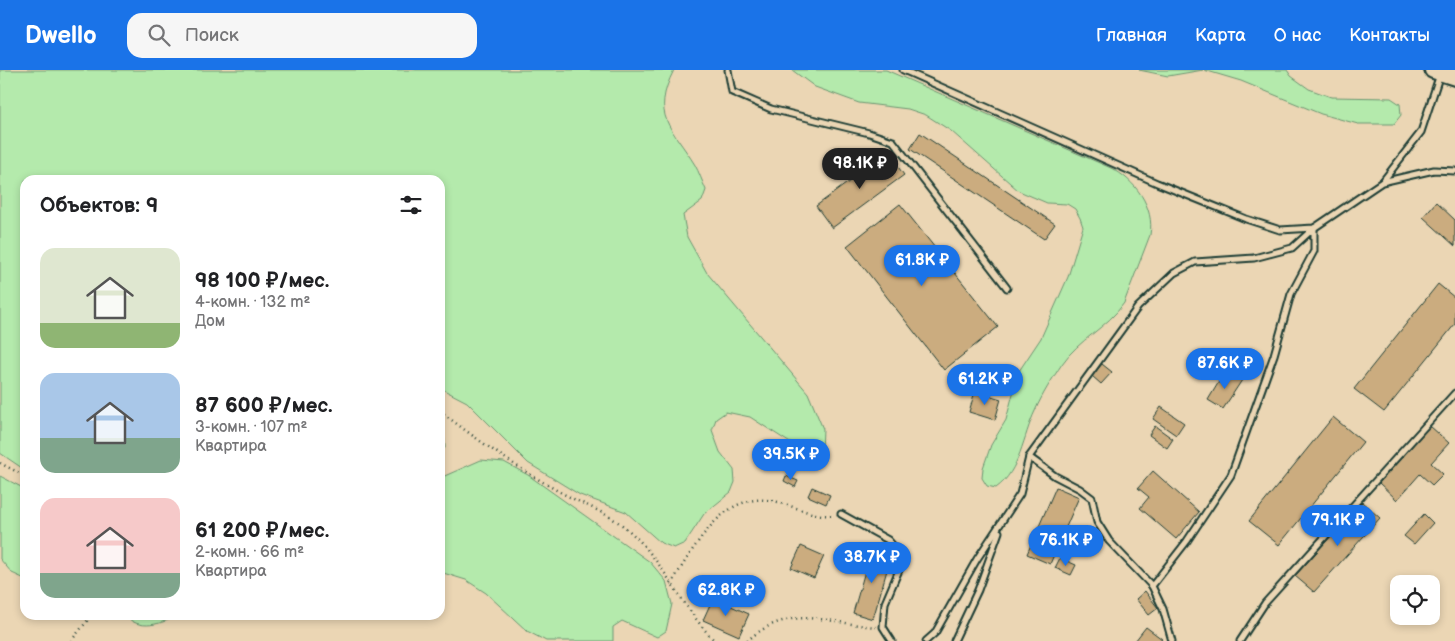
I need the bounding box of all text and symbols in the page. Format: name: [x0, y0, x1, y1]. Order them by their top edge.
search box: [127, 13, 477, 58]
text: Dwello: [25, 21, 97, 50]
icon: search: [145, 21, 173, 49]
text: Поиск: [185, 24, 239, 47]
text: Главная: [1096, 25, 1167, 46]
text: Карта: [1195, 25, 1246, 46]
text: О нас: [1274, 25, 1321, 46]
text: Контакты: [1349, 25, 1430, 46]
pin: 98.1K ₽: [814, 148, 906, 190]
text: 98.1K ₽: [833, 154, 887, 173]
icon: filters: [397, 191, 425, 219]
text: Объектов: 9: [40, 193, 158, 218]
pin: 61.8K ₽: [876, 244, 968, 287]
text: 61.8K ₽: [895, 251, 949, 270]
icon: home: [80, 268, 140, 328]
text: 98 100 ₽/мес.: [195, 268, 329, 293]
text: 4-комн. · 132 m²: [195, 293, 310, 312]
text: Дом: [195, 312, 225, 331]
pin: 87.6K ₽: [1179, 348, 1271, 390]
text: 87.6K ₽: [1197, 354, 1253, 373]
pin: 61.2K ₽: [939, 364, 1031, 406]
text: 61.2K ₽: [958, 370, 1012, 389]
icon: home: [80, 393, 140, 453]
text: 87 600 ₽/мес.: [195, 393, 333, 418]
text: 3-комн. · 107 m²: [195, 418, 307, 437]
text: Квартира: [195, 437, 267, 456]
pin: 39.5K ₽: [745, 438, 837, 481]
text: 39.5K ₽: [763, 445, 819, 464]
pin: 79.1K ₽: [1292, 504, 1384, 547]
text: 79.1K ₽: [1312, 511, 1364, 530]
icon: home: [80, 518, 140, 578]
text: 61 200 ₽/мес.: [195, 518, 329, 543]
pin: 76.1K ₽: [1020, 524, 1112, 567]
text: 76.1K ₽: [1039, 531, 1093, 550]
pin: 38.7K ₽: [826, 542, 918, 584]
text: 2-комн. · 66 m²: [195, 543, 304, 562]
text: 38.7K ₽: [844, 548, 900, 567]
text: Квартира: [195, 562, 267, 581]
pin: 62.8K ₽: [680, 574, 772, 617]
map controls: [1390, 575, 1440, 625]
button: locate: [1390, 575, 1440, 625]
text: 62.8K ₽: [698, 581, 754, 600]

